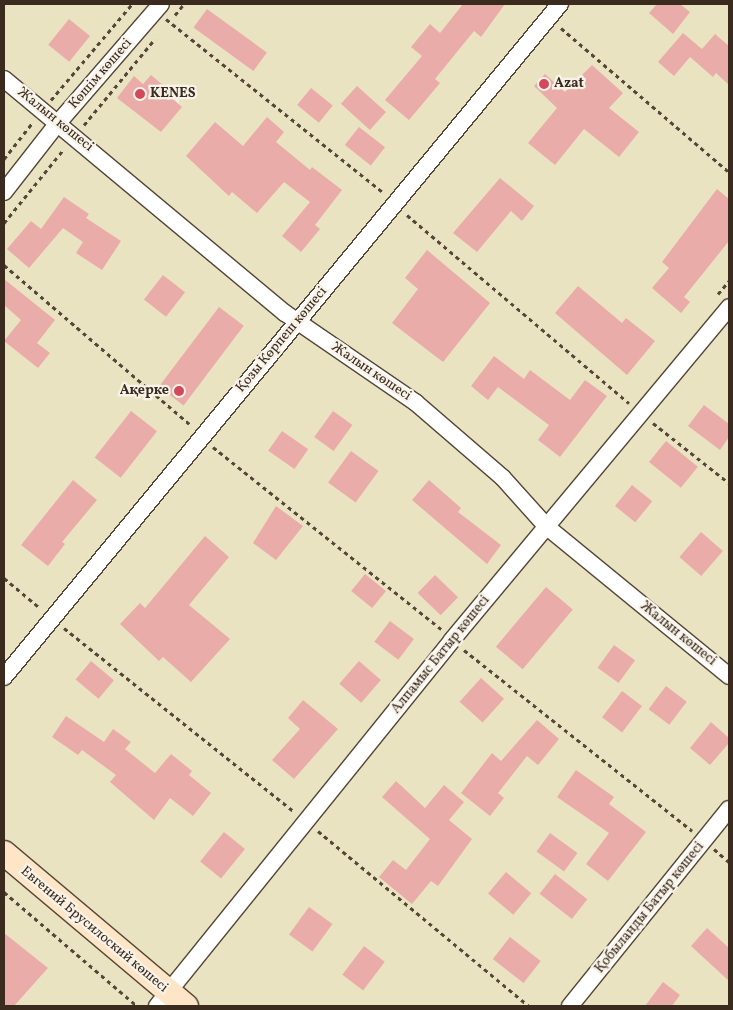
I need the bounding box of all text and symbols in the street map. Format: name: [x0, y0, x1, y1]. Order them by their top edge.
street label: Көшім көшесі: [66, 35, 136, 113]
place label: Azat: [554, 76, 584, 92]
marker: Azat: [538, 78, 550, 90]
street label: Жалын көшесі: [14, 84, 96, 156]
place label: KENES: [150, 86, 196, 102]
marker: KENES: [134, 88, 146, 100]
street label: Қозы Көрпеш көшесі: [233, 284, 331, 396]
street label: Жалын көшесі: [328, 339, 414, 405]
place label: Ақерке: [120, 383, 169, 399]
marker: Ақерке: [173, 385, 185, 397]
street label: Алпамыс Батыр көшесі: [388, 592, 494, 718]
street label: Жалын көшесі: [637, 598, 719, 670]
street label: Қобыланды Батыр көшесі: [592, 839, 708, 977]
street label: Евгений Брусилоский көшесі: [17, 863, 171, 997]

